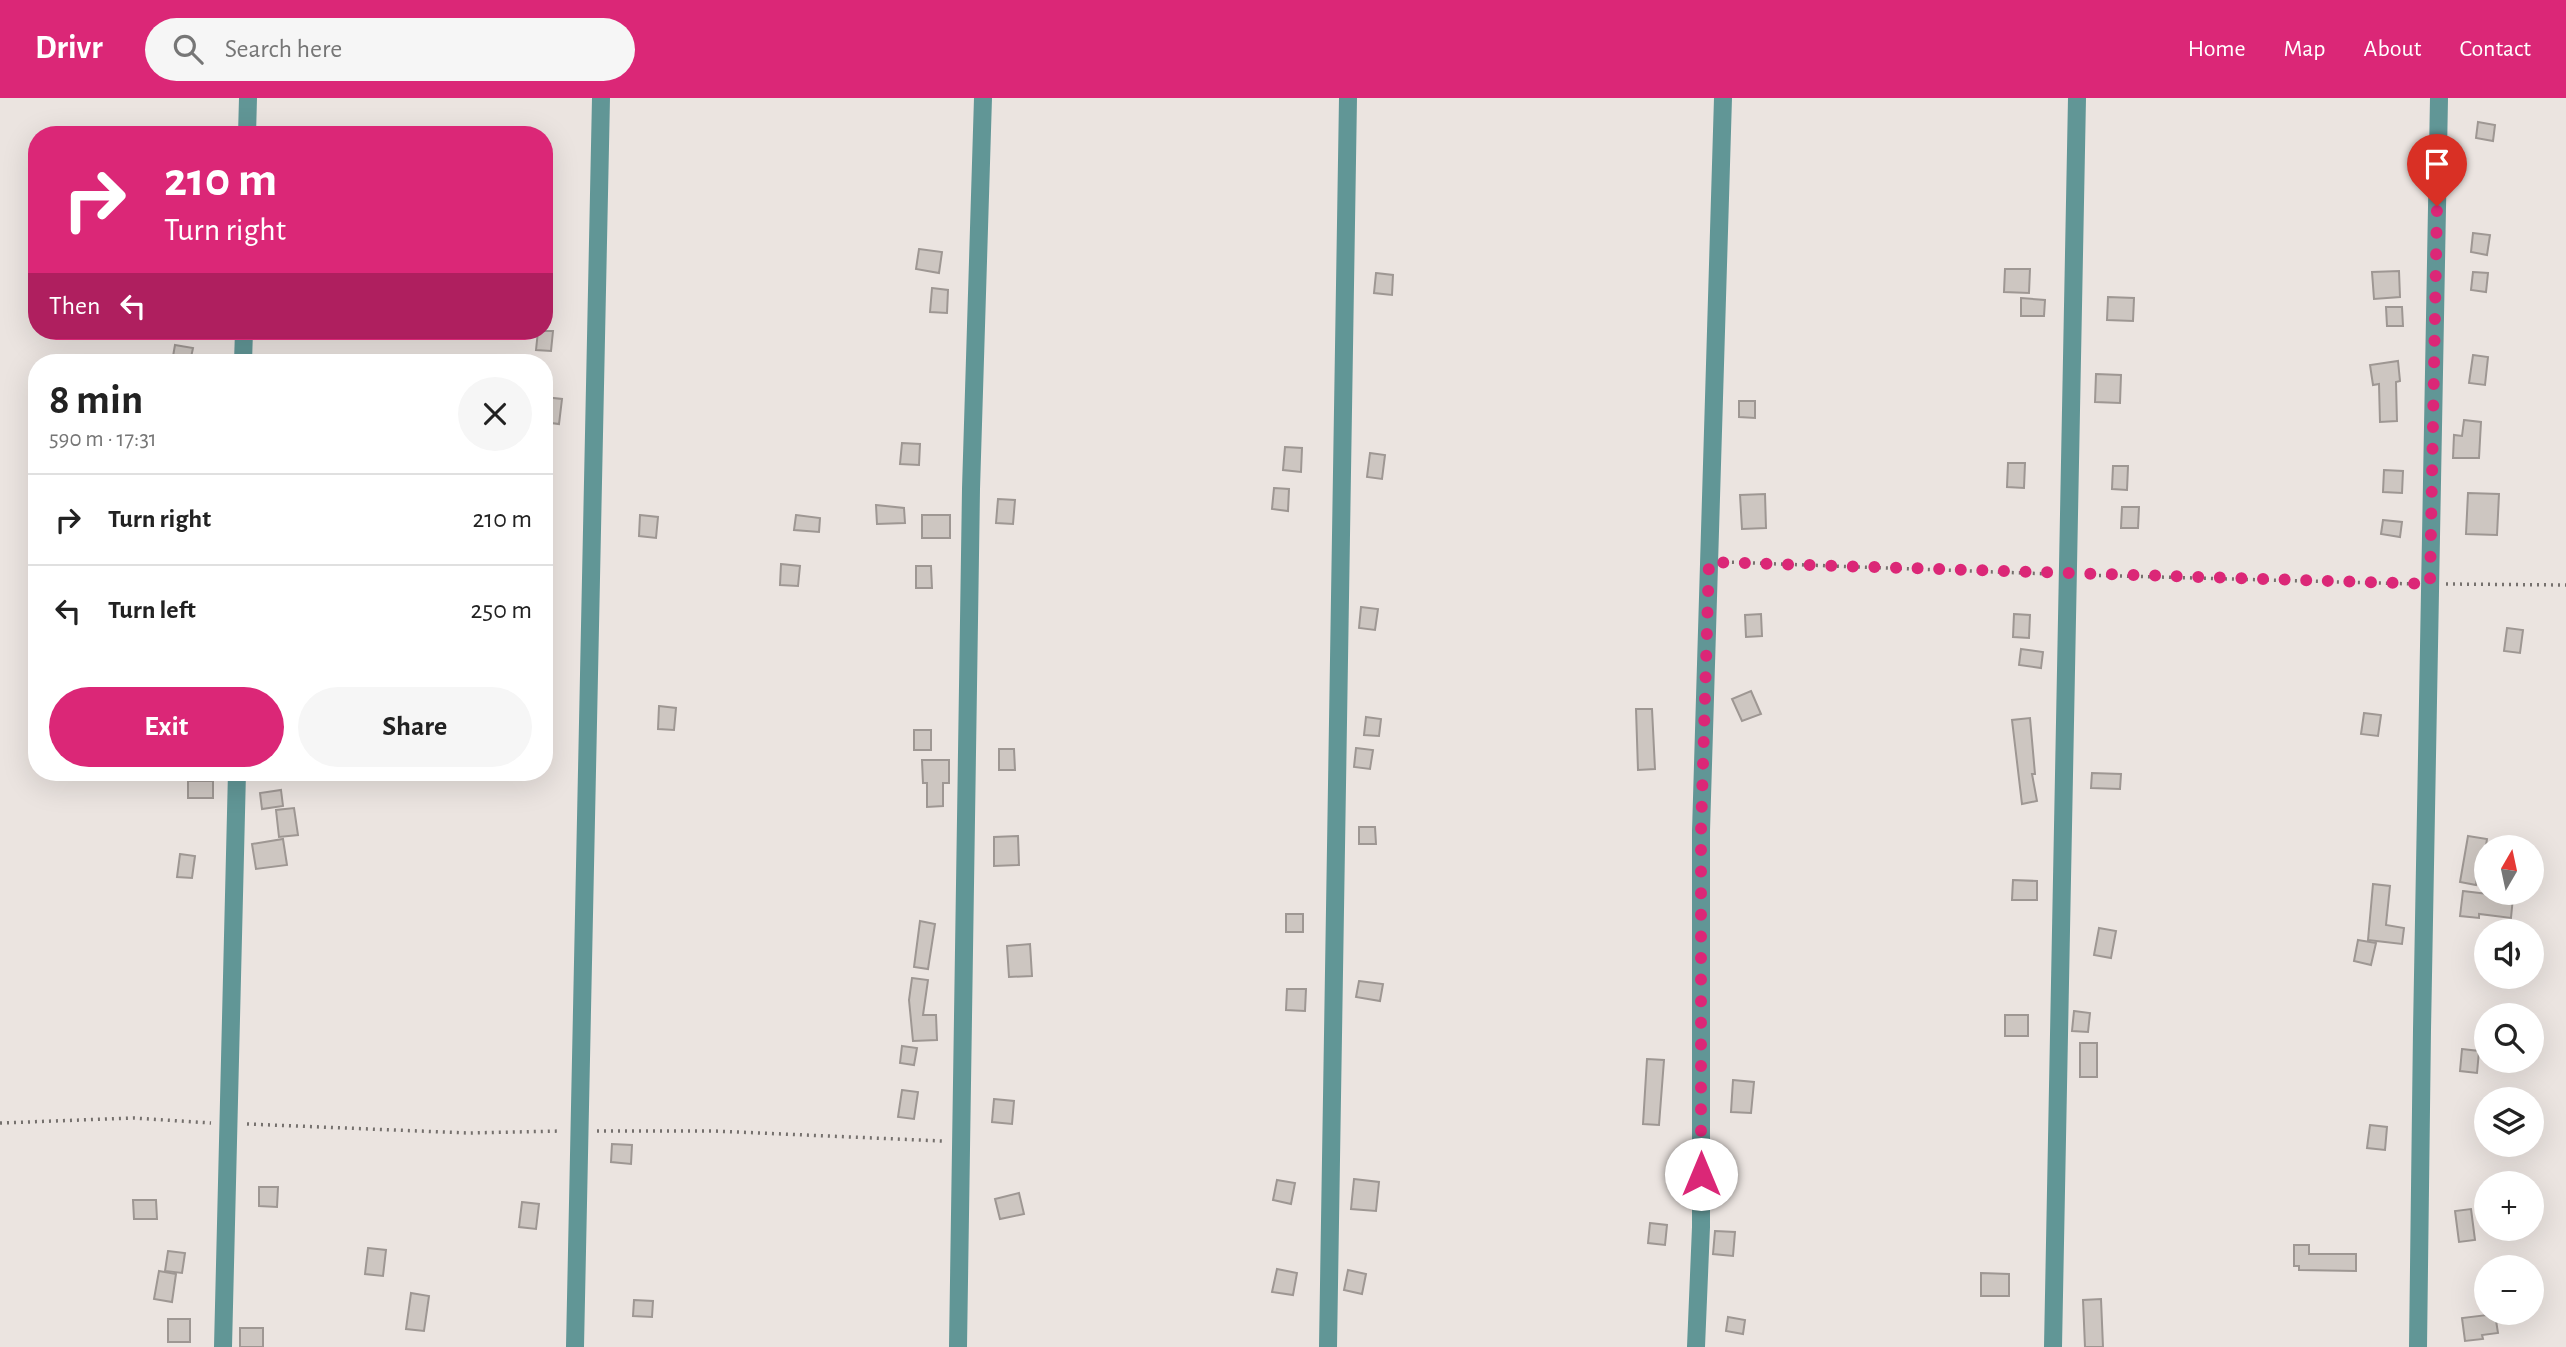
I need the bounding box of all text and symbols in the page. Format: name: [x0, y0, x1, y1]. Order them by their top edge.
search box: [145, 18, 635, 81]
icon: search: [169, 30, 207, 68]
text: Drivr: [35, 32, 103, 65]
text: Search here: [225, 36, 342, 62]
text: Home: [2188, 37, 2246, 61]
text: Map: [2284, 37, 2326, 61]
text: About: [2364, 37, 2421, 61]
text: Contact: [2459, 37, 2531, 61]
pin: [2407, 134, 2467, 206]
icon: arrive: [2418, 145, 2456, 183]
icon: right: [49, 154, 140, 245]
text: 210 m: [164, 156, 277, 205]
text: Turn right: [164, 214, 286, 246]
icon: left: [114, 287, 152, 325]
text: Then: [49, 293, 100, 319]
button: close: [458, 377, 532, 451]
text: 8 min: [49, 379, 143, 421]
text: 590 m · 17:31: [49, 428, 157, 451]
icon: right: [49, 501, 87, 539]
text: Turn right: [108, 506, 211, 532]
text: 210 m: [472, 506, 532, 532]
icon: left: [49, 592, 87, 630]
text: Turn left: [108, 597, 196, 623]
text: 250 m: [470, 597, 532, 623]
button: Exit: [49, 687, 284, 767]
button: Share: [298, 687, 532, 767]
north arrow: [2474, 835, 2544, 905]
map controls: [2474, 835, 2544, 1325]
button: sound: [2474, 919, 2544, 989]
button: search: [2474, 1003, 2544, 1073]
button: layers: [2474, 1087, 2544, 1157]
position arrow: [1664, 1137, 1738, 1211]
button: +: [2474, 1171, 2544, 1241]
button: −: [2474, 1255, 2544, 1325]

